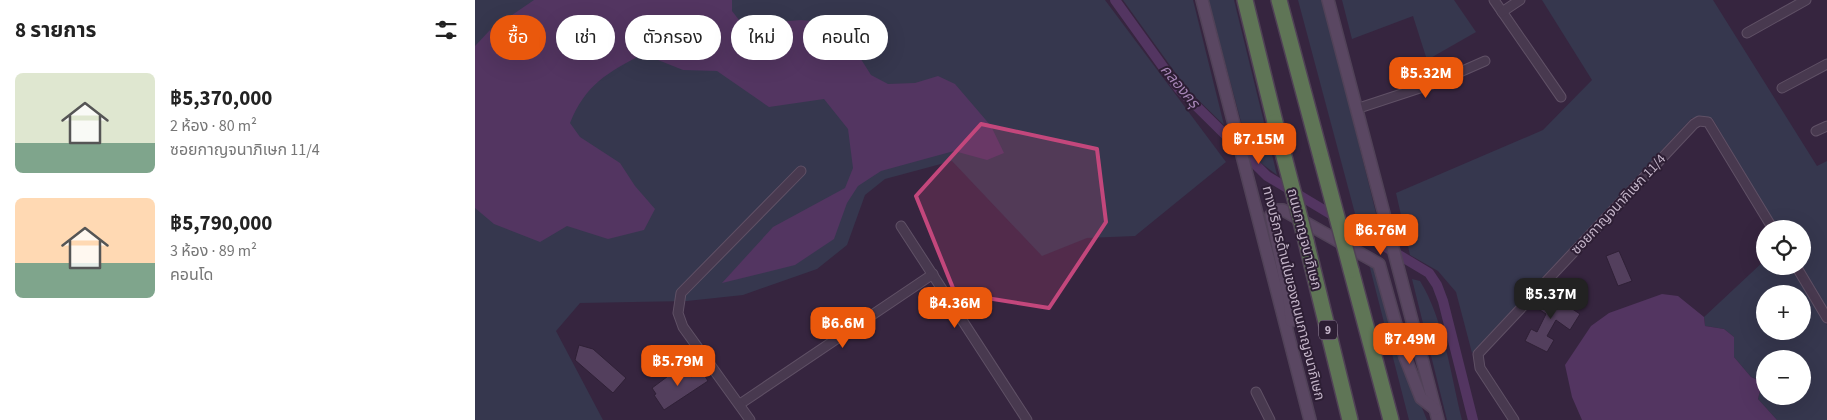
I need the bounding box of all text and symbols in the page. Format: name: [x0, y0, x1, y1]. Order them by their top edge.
text: 8 รายการ: [15, 15, 96, 45]
chip: ซื้อ: [490, 15, 546, 60]
chip: เช่า: [556, 15, 615, 60]
chip: ตัวกรอง: [625, 15, 721, 60]
chip: ใหม่: [731, 15, 793, 60]
chip: คอนโด: [803, 15, 888, 60]
icon: filters: [432, 16, 460, 44]
pin: ฿5.32M: [1385, 56, 1467, 99]
water label: คลองครุ: [1155, 60, 1205, 114]
text: ฿5.32M: [1400, 62, 1452, 84]
text: ฿5,370,000: [170, 83, 272, 113]
icon: home: [55, 93, 115, 153]
text: 2 ห้อง · 80 m²: [170, 115, 257, 137]
pin: ฿7.15M: [1218, 122, 1300, 165]
text: ฿7.15M: [1233, 128, 1285, 150]
text: ซอยกาญจนาภิเษก 11/4: [170, 139, 320, 161]
street label: ซอยกาญจนาภิเษก 11/4: [1567, 150, 1671, 259]
street label: ทางบริการด้านในของถนนกาญจนาภิเษก: [1257, 184, 1329, 403]
street label: ถนนกาญจนาภิเษก: [1282, 186, 1326, 292]
text: ฿5,790,000: [170, 208, 272, 238]
pin: ฿6.76M: [1340, 214, 1422, 256]
icon: home: [55, 218, 115, 278]
text: ฿6.76M: [1355, 219, 1407, 241]
map controls: [1756, 220, 1811, 405]
button: locate: [1756, 220, 1811, 275]
text: 3 ห้อง · 89 m²: [170, 240, 257, 262]
text: คอนโด: [170, 264, 213, 286]
pin: ฿5.37M: [1510, 278, 1592, 320]
text: ฿5.37M: [1525, 283, 1577, 305]
button: +: [1756, 285, 1811, 340]
pin: ฿4.36M: [914, 286, 996, 329]
text: ฿4.36M: [929, 292, 981, 314]
pin: ฿6.6M: [808, 306, 878, 349]
text: ฿6.6M: [821, 312, 865, 334]
road number: 9: [1319, 320, 1337, 340]
pin: ฿7.49M: [1369, 322, 1451, 365]
text: ฿7.49M: [1384, 328, 1436, 350]
pin: ฿5.79M: [637, 344, 719, 387]
text: ฿5.79M: [652, 350, 704, 372]
button: −: [1756, 350, 1811, 405]

